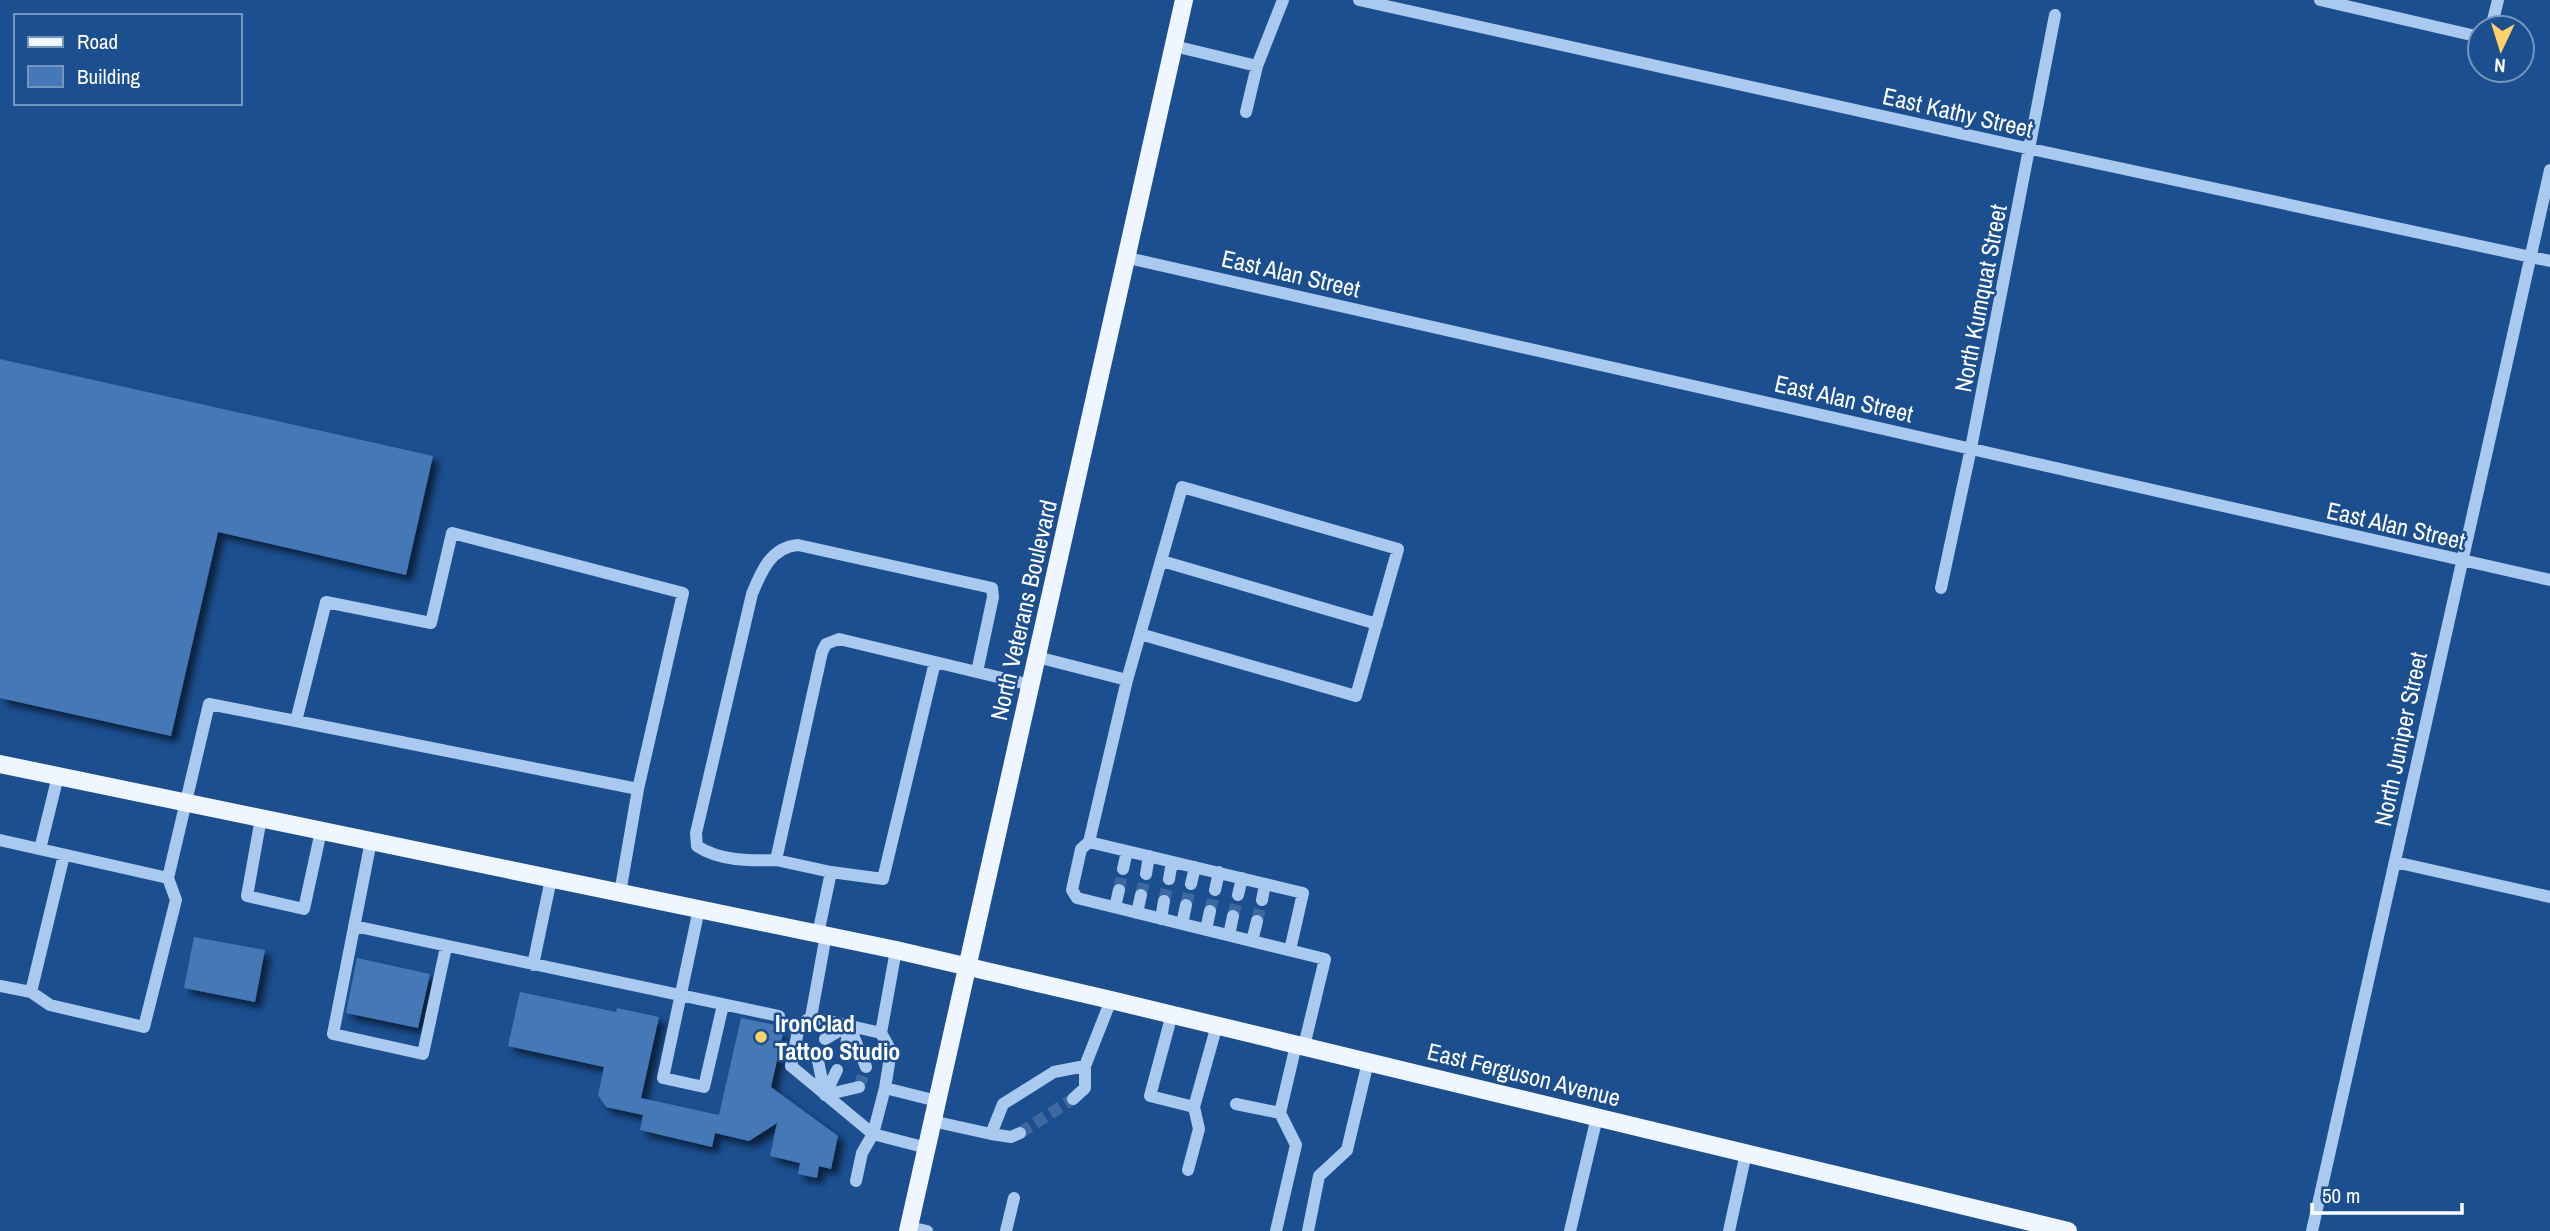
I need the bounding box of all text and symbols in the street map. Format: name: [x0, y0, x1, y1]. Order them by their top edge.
legend: [14, 14, 242, 105]
north arrow: [2466, 14, 2536, 84]
text: Road: [77, 27, 118, 56]
text: N: [2493, 53, 2506, 79]
text: Building: [77, 62, 141, 91]
street label: East Kathy Street: [1880, 79, 2037, 145]
street label: North Kumquat Street: [1946, 201, 2014, 394]
street label: East Alan Street: [1219, 242, 1364, 305]
street label: East Alan Street: [1772, 367, 1917, 430]
street label: East Alan Street: [2324, 494, 2469, 557]
street label: North Veterans Boulevard: [982, 497, 1064, 723]
street label: North Juniper Street: [2366, 648, 2434, 829]
place label: IronClad Tattoo Studio: [775, 1007, 900, 1067]
marker: IronClad Tattoo Studio: [753, 1029, 769, 1045]
street label: East Ferguson Avenue: [1424, 1035, 1624, 1113]
scale bar: [2312, 1172, 2462, 1216]
text: 50 m: [2322, 1181, 2360, 1210]

